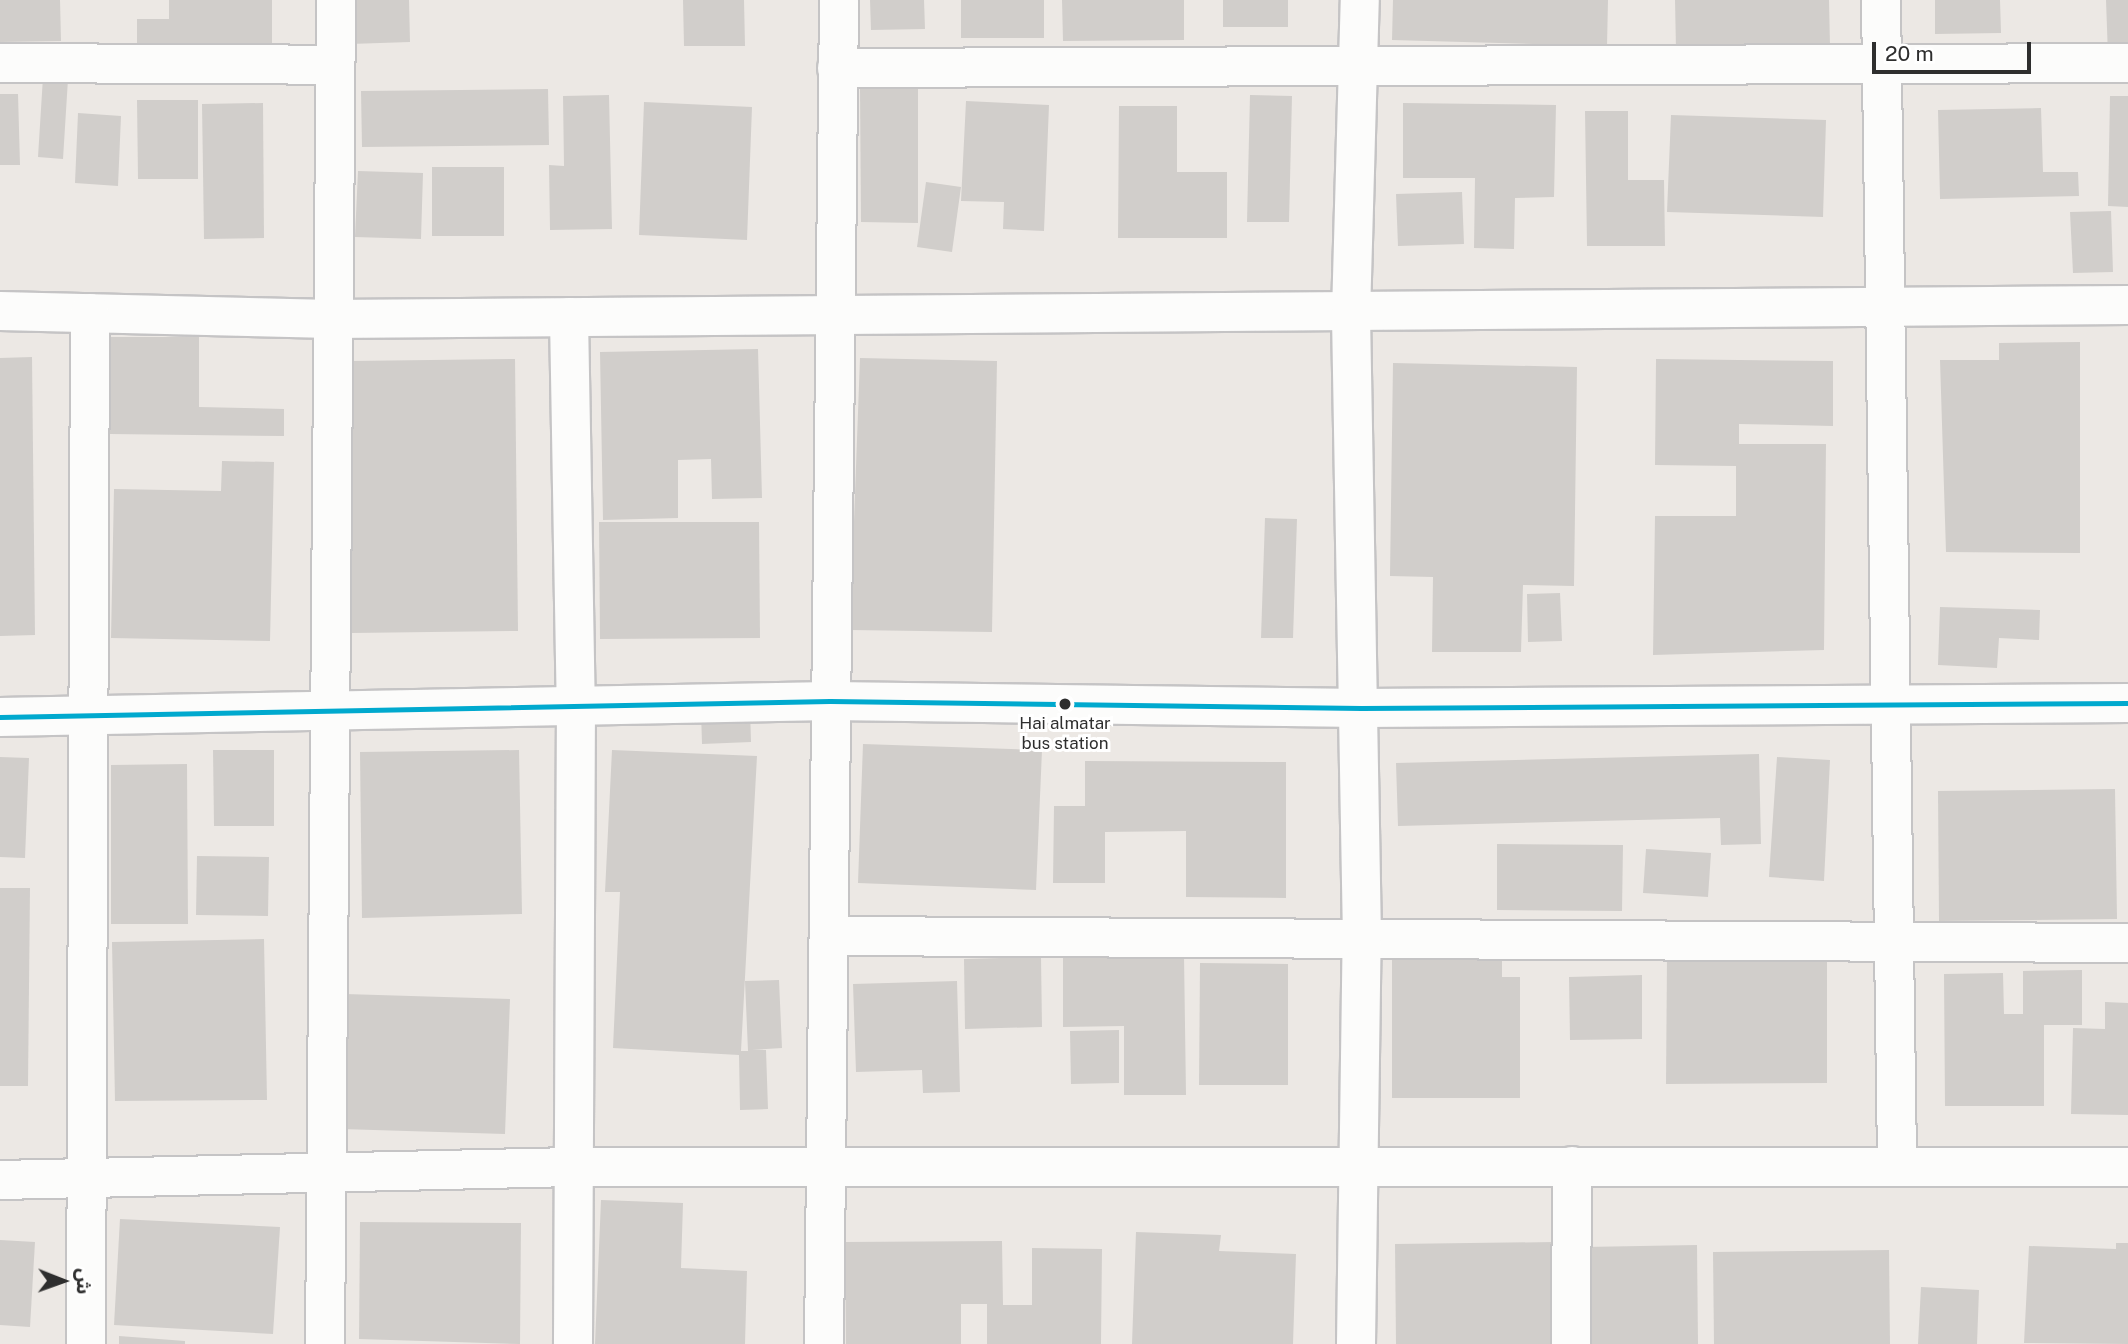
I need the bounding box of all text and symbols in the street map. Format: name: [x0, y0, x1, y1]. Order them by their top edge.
scale bar: [1876, 28, 2035, 72]
text: 20 m: [1885, 41, 1934, 66]
marker: Hai almatar bus station: [1058, 697, 1072, 711]
place label: Hai almatar bus station: [1019, 714, 1111, 754]
north arrow: [28, 1246, 98, 1316]
text: ش: [73, 1268, 95, 1295]

